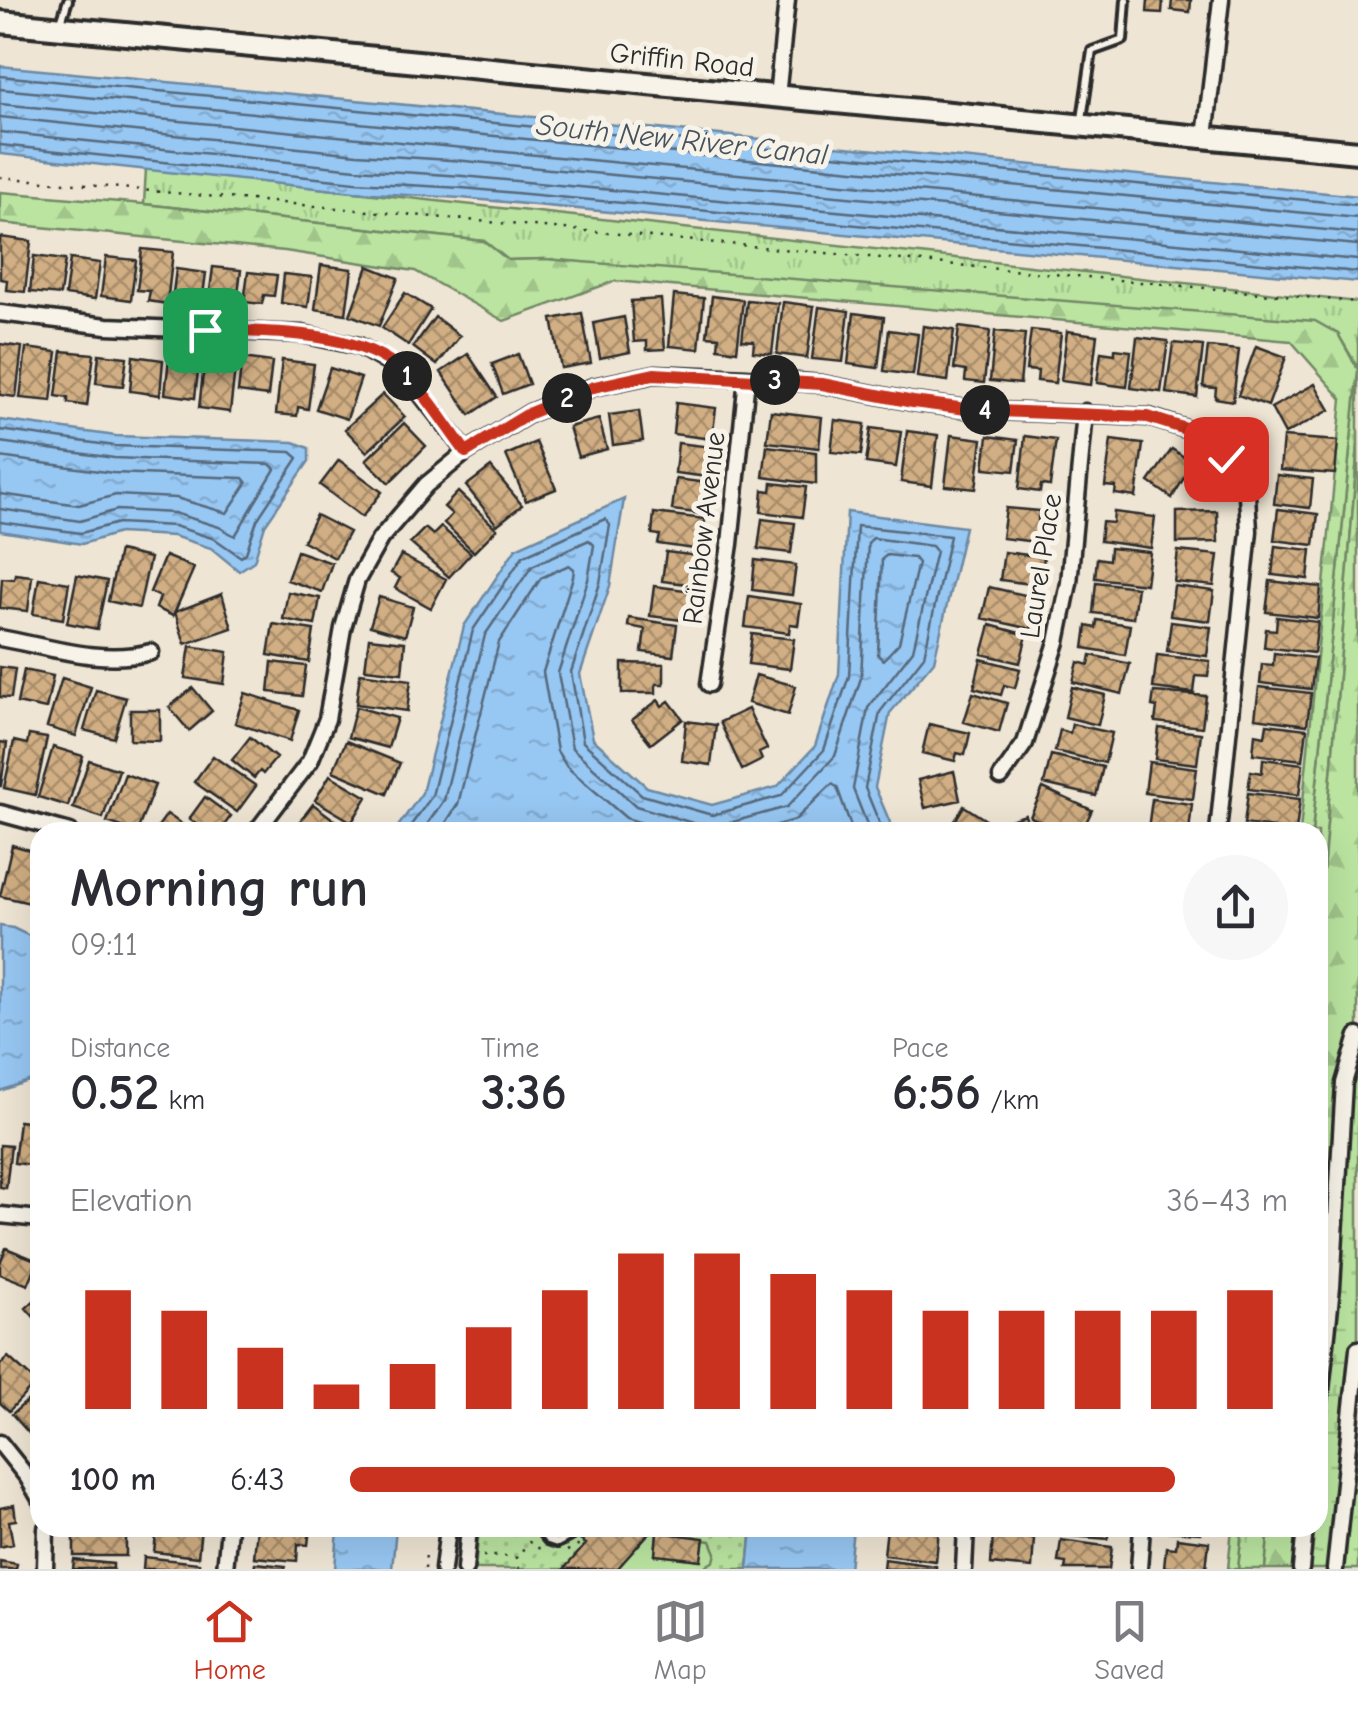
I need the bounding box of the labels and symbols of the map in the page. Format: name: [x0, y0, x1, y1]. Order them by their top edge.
street label: Griffin Road: [608, 37, 756, 83]
water label: South New River Canal: [535, 107, 830, 173]
pin: [163, 288, 248, 373]
pin: 1: [382, 351, 432, 401]
pin: 3: [750, 355, 800, 405]
pin: 2: [542, 373, 592, 423]
pin: 4: [960, 385, 1010, 435]
pin: [1184, 417, 1269, 502]
street label: Rainbow Avenue: [676, 430, 732, 626]
street label: Laurel Place: [1014, 491, 1068, 641]

